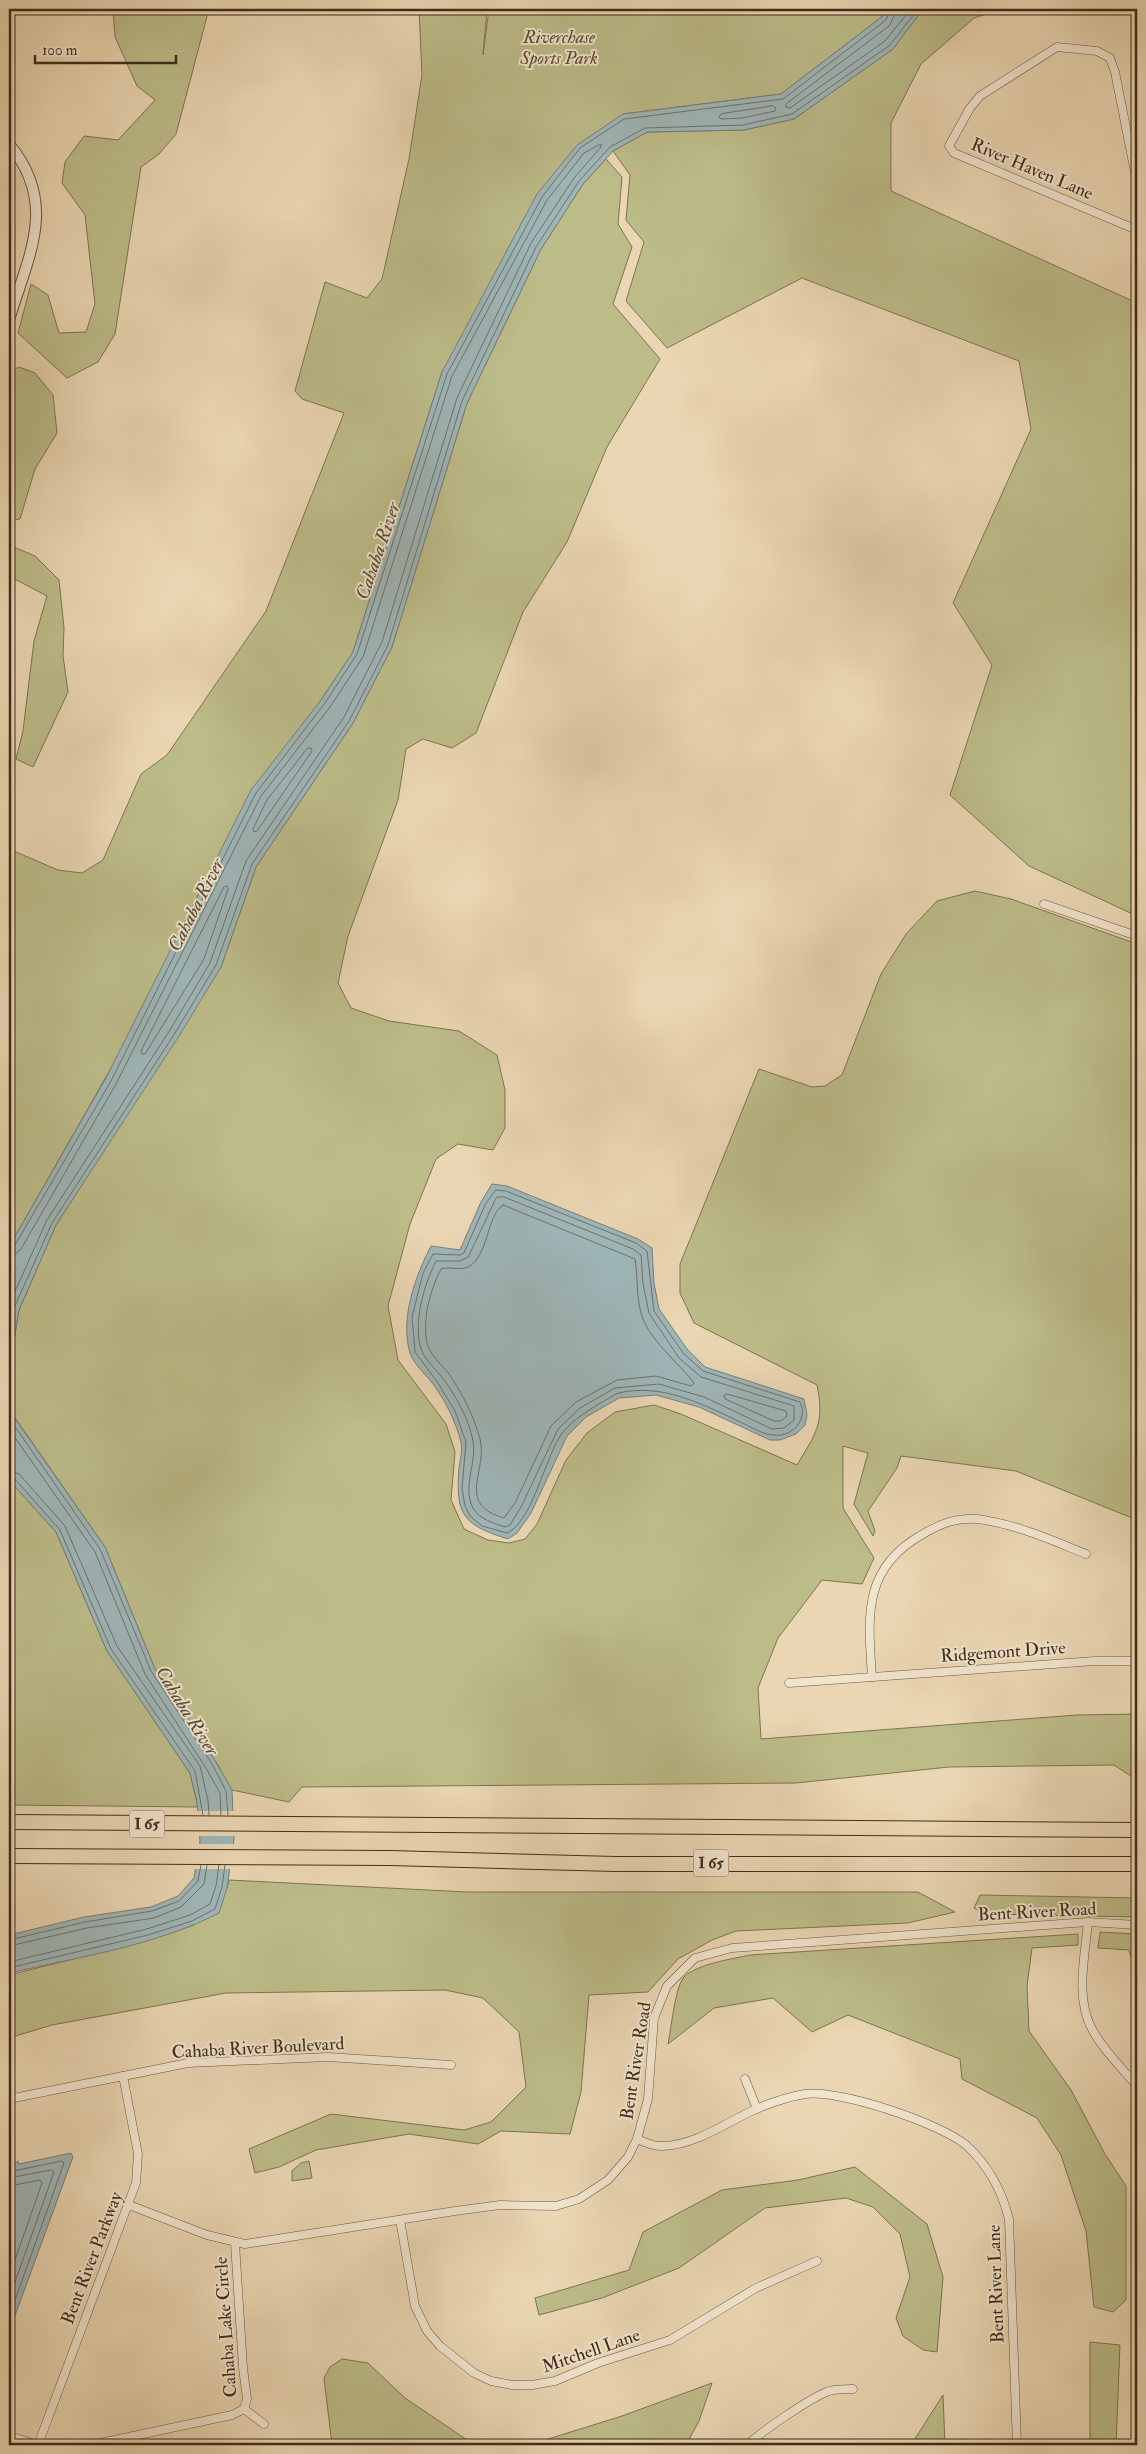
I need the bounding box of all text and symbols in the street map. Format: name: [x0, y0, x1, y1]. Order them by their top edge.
park label: Riverchase Sports Park: [519, 26, 598, 70]
scale bar: [35, 32, 176, 64]
text: 100 m: [42, 41, 78, 60]
street label: River Haven Lane: [967, 133, 1097, 205]
water label: Cahaba River: [350, 498, 406, 603]
water label: Cahaba River: [162, 854, 230, 955]
street label: Ridgemont Drive: [940, 1636, 1067, 1668]
water label: Cahaba River: [150, 1662, 224, 1761]
road number: I 65: [130, 1810, 164, 1838]
road number: I 65: [694, 1850, 728, 1876]
street label: Bent River Road: [977, 1897, 1097, 1927]
street label: Bent River Road: [615, 2000, 657, 2122]
street label: Cahaba River Boulevard: [171, 2032, 345, 2064]
street label: Bent River Parkway: [56, 2187, 128, 2328]
street label: Bent River Lane: [982, 2224, 1010, 2344]
street label: Cahaba Lake Circle: [210, 2255, 242, 2398]
street label: Mitchell Lane: [539, 2323, 644, 2379]

